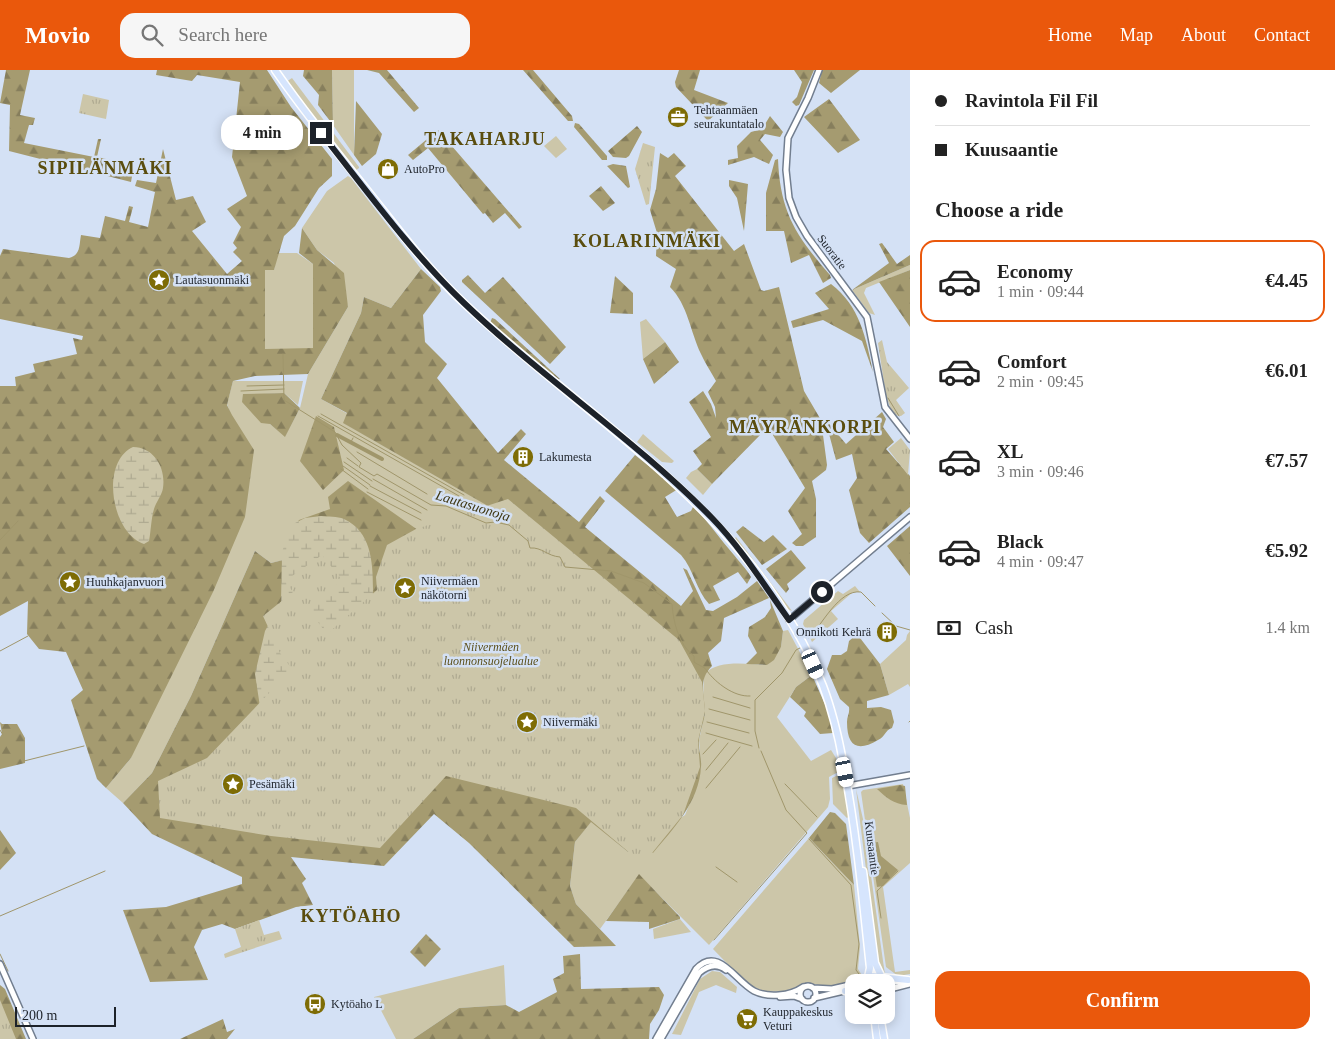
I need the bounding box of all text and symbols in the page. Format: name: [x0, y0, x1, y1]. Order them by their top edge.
search box: [120, 13, 470, 58]
icon: search: [138, 21, 166, 49]
text: Movio: [25, 22, 90, 48]
text: Search here: [178, 24, 267, 45]
text: Home: [1048, 25, 1092, 45]
text: Map: [1120, 25, 1153, 45]
text: About: [1181, 25, 1226, 45]
text: Contact: [1254, 25, 1310, 45]
text: Ravintola Fil Fil: [965, 90, 1098, 111]
place label: Tehtaanmäen seurakuntatalo: [694, 103, 764, 131]
office icon: Tehtaanmäen seurakuntatalo: [666, 105, 690, 129]
callout: 4 min: [221, 116, 304, 150]
route end: [310, 122, 332, 144]
text: 4 min: [243, 124, 281, 141]
district label: TAKAHARJU: [424, 129, 546, 149]
text: Kuusaantie: [965, 139, 1058, 160]
shop icon: AutoPro: [376, 157, 400, 181]
district label: SIPILÄNMÄKI: [37, 158, 173, 178]
place label: AutoPro: [404, 162, 445, 176]
text: Choose a ride: [935, 197, 1063, 222]
district label: KOLARINMÄKI: [573, 231, 721, 251]
street label: Suoratie: [814, 232, 850, 272]
icon: car: [937, 259, 982, 304]
text: Economy: [997, 261, 1073, 282]
place icon: Lautasuonmäki: [147, 268, 171, 292]
text: €4.45: [1265, 270, 1308, 291]
place label: Lautasuonmäki: [175, 273, 250, 287]
text: 1 min · 09:44: [997, 283, 1084, 300]
icon: car: [937, 349, 982, 394]
text: Comfort: [997, 351, 1067, 372]
text: €6.01: [1265, 360, 1308, 381]
text: 2 min · 09:45: [997, 373, 1084, 390]
district label: MÄYRÄNKORPI: [729, 417, 881, 437]
icon: car: [937, 439, 982, 484]
text: XL: [997, 441, 1023, 462]
building icon: Lakumesta: [511, 445, 535, 469]
place label: Lakumesta: [539, 450, 592, 464]
text: €7.57: [1265, 450, 1308, 471]
text: 3 min · 09:46: [997, 463, 1084, 480]
water label: Lautasuonoja: [433, 487, 512, 524]
icon: car: [937, 529, 982, 574]
text: Black: [997, 531, 1043, 552]
text: €5.92: [1265, 540, 1308, 561]
text: 4 min · 09:47: [997, 553, 1084, 570]
place icon: Huuhkajanvuori: [58, 570, 82, 594]
place label: Niivermäen näkötorni: [421, 574, 478, 602]
place label: Huuhkajanvuori: [86, 575, 165, 589]
place icon: Niivermäen näkötorni: [393, 576, 417, 600]
route start: [811, 581, 833, 603]
icon: cash: [935, 614, 963, 642]
text: Cash: [975, 617, 1013, 638]
text: 1.4 km: [1266, 619, 1310, 636]
building icon: Onnikoti Kehrä: [875, 620, 899, 644]
place label: Onnikoti Kehrä: [796, 625, 872, 639]
park label: Niivermäen luonnonsuojelualue: [444, 640, 539, 668]
car: [800, 647, 825, 681]
place icon: Niivermäki: [515, 710, 539, 734]
place label: Niivermäki: [543, 715, 598, 729]
car: [834, 756, 855, 788]
place icon: Pesämäki: [221, 772, 245, 796]
place label: Pesämäki: [249, 777, 296, 791]
street label: Kuusaantie: [862, 820, 882, 876]
district label: KYTÖAHO: [300, 906, 402, 926]
button: Confirm: [935, 971, 1310, 1029]
map controls: [845, 974, 895, 1024]
button: layers: [845, 974, 895, 1024]
bus stop icon: Kytöaho L: [303, 992, 327, 1016]
place label: Kytöaho L: [331, 997, 383, 1011]
scale bar: [15, 1004, 116, 1027]
place label: Kauppakeskus Veturi: [763, 1005, 833, 1033]
supermarket icon: Kauppakeskus Veturi: [735, 1007, 759, 1031]
text: 200 m: [22, 1008, 57, 1023]

